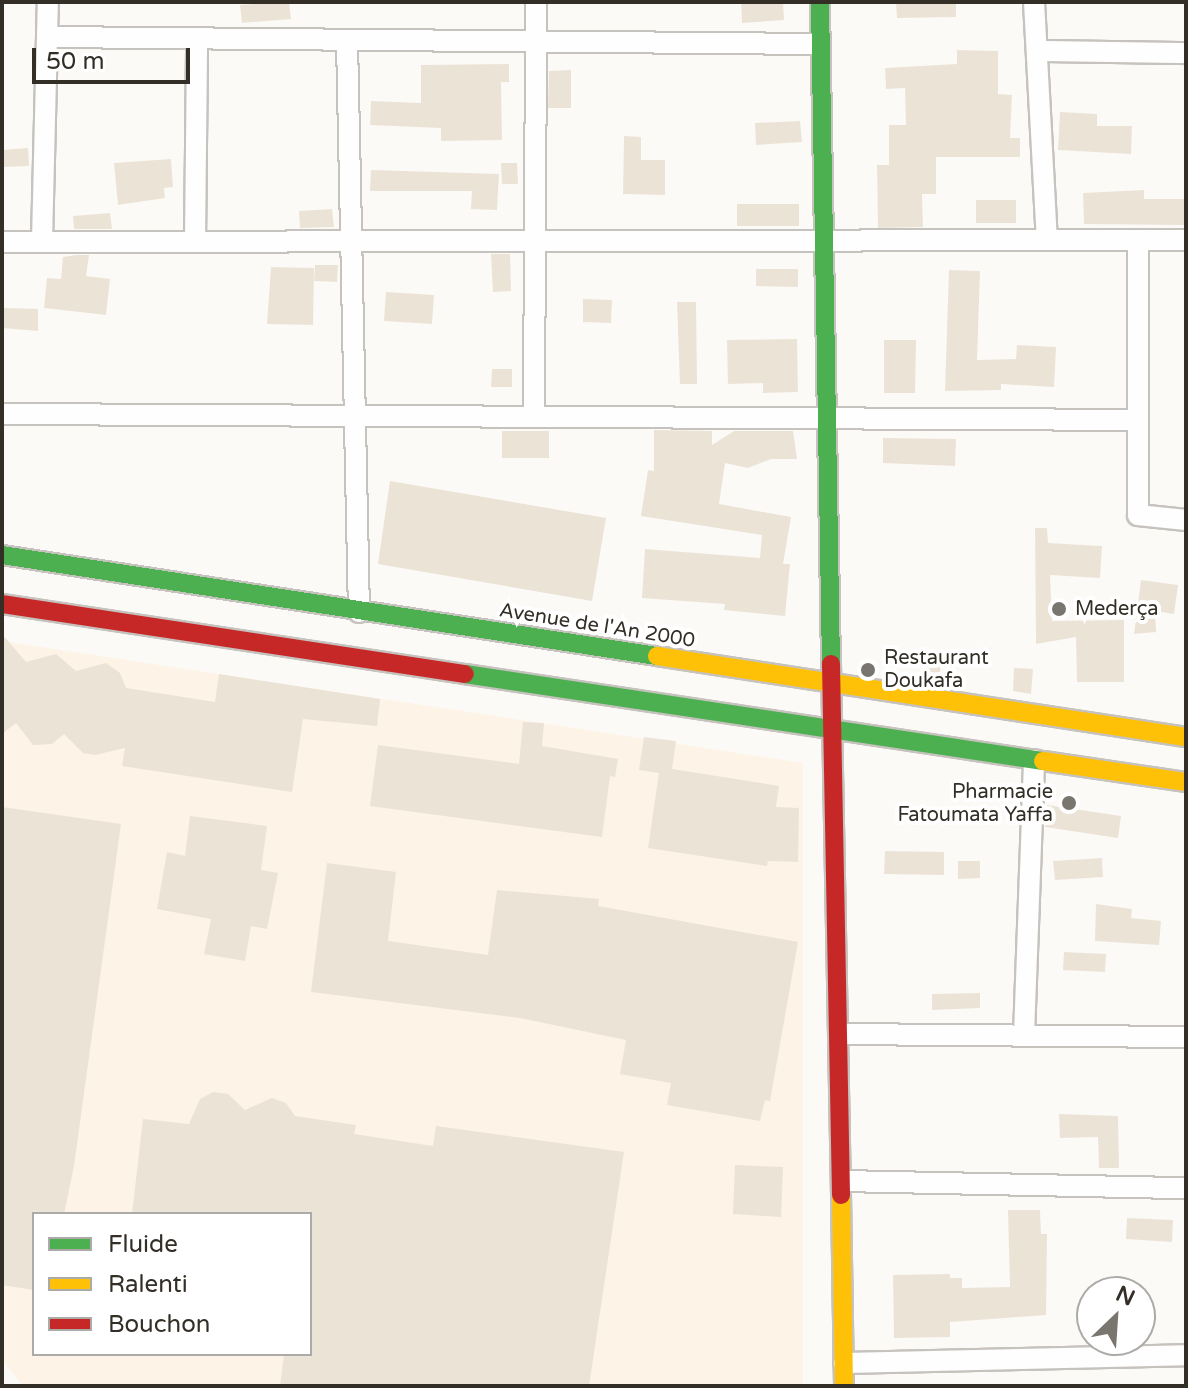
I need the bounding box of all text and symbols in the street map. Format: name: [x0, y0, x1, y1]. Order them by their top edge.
scale bar: [36, 32, 194, 82]
text: 50 m: [46, 47, 104, 76]
place label: Mederça: [1075, 597, 1159, 621]
street label: Avenue de l'An 2000: [497, 599, 697, 653]
marker: Mederça: [1050, 600, 1068, 618]
place label: Restaurant Doukafa: [884, 646, 989, 693]
marker: Restaurant Doukafa: [859, 661, 877, 679]
place label: Pharmacie Fatoumata Yaffa: [898, 780, 1053, 827]
marker: Pharmacie Fatoumata Yaffa: [1060, 794, 1078, 812]
legend: [32, 1212, 312, 1356]
text: Fluide: [108, 1230, 178, 1259]
text: Ralenti: [108, 1270, 188, 1299]
north arrow: [1076, 1276, 1156, 1356]
text: N: [1112, 1281, 1139, 1312]
text: Bouchon: [108, 1310, 210, 1339]

